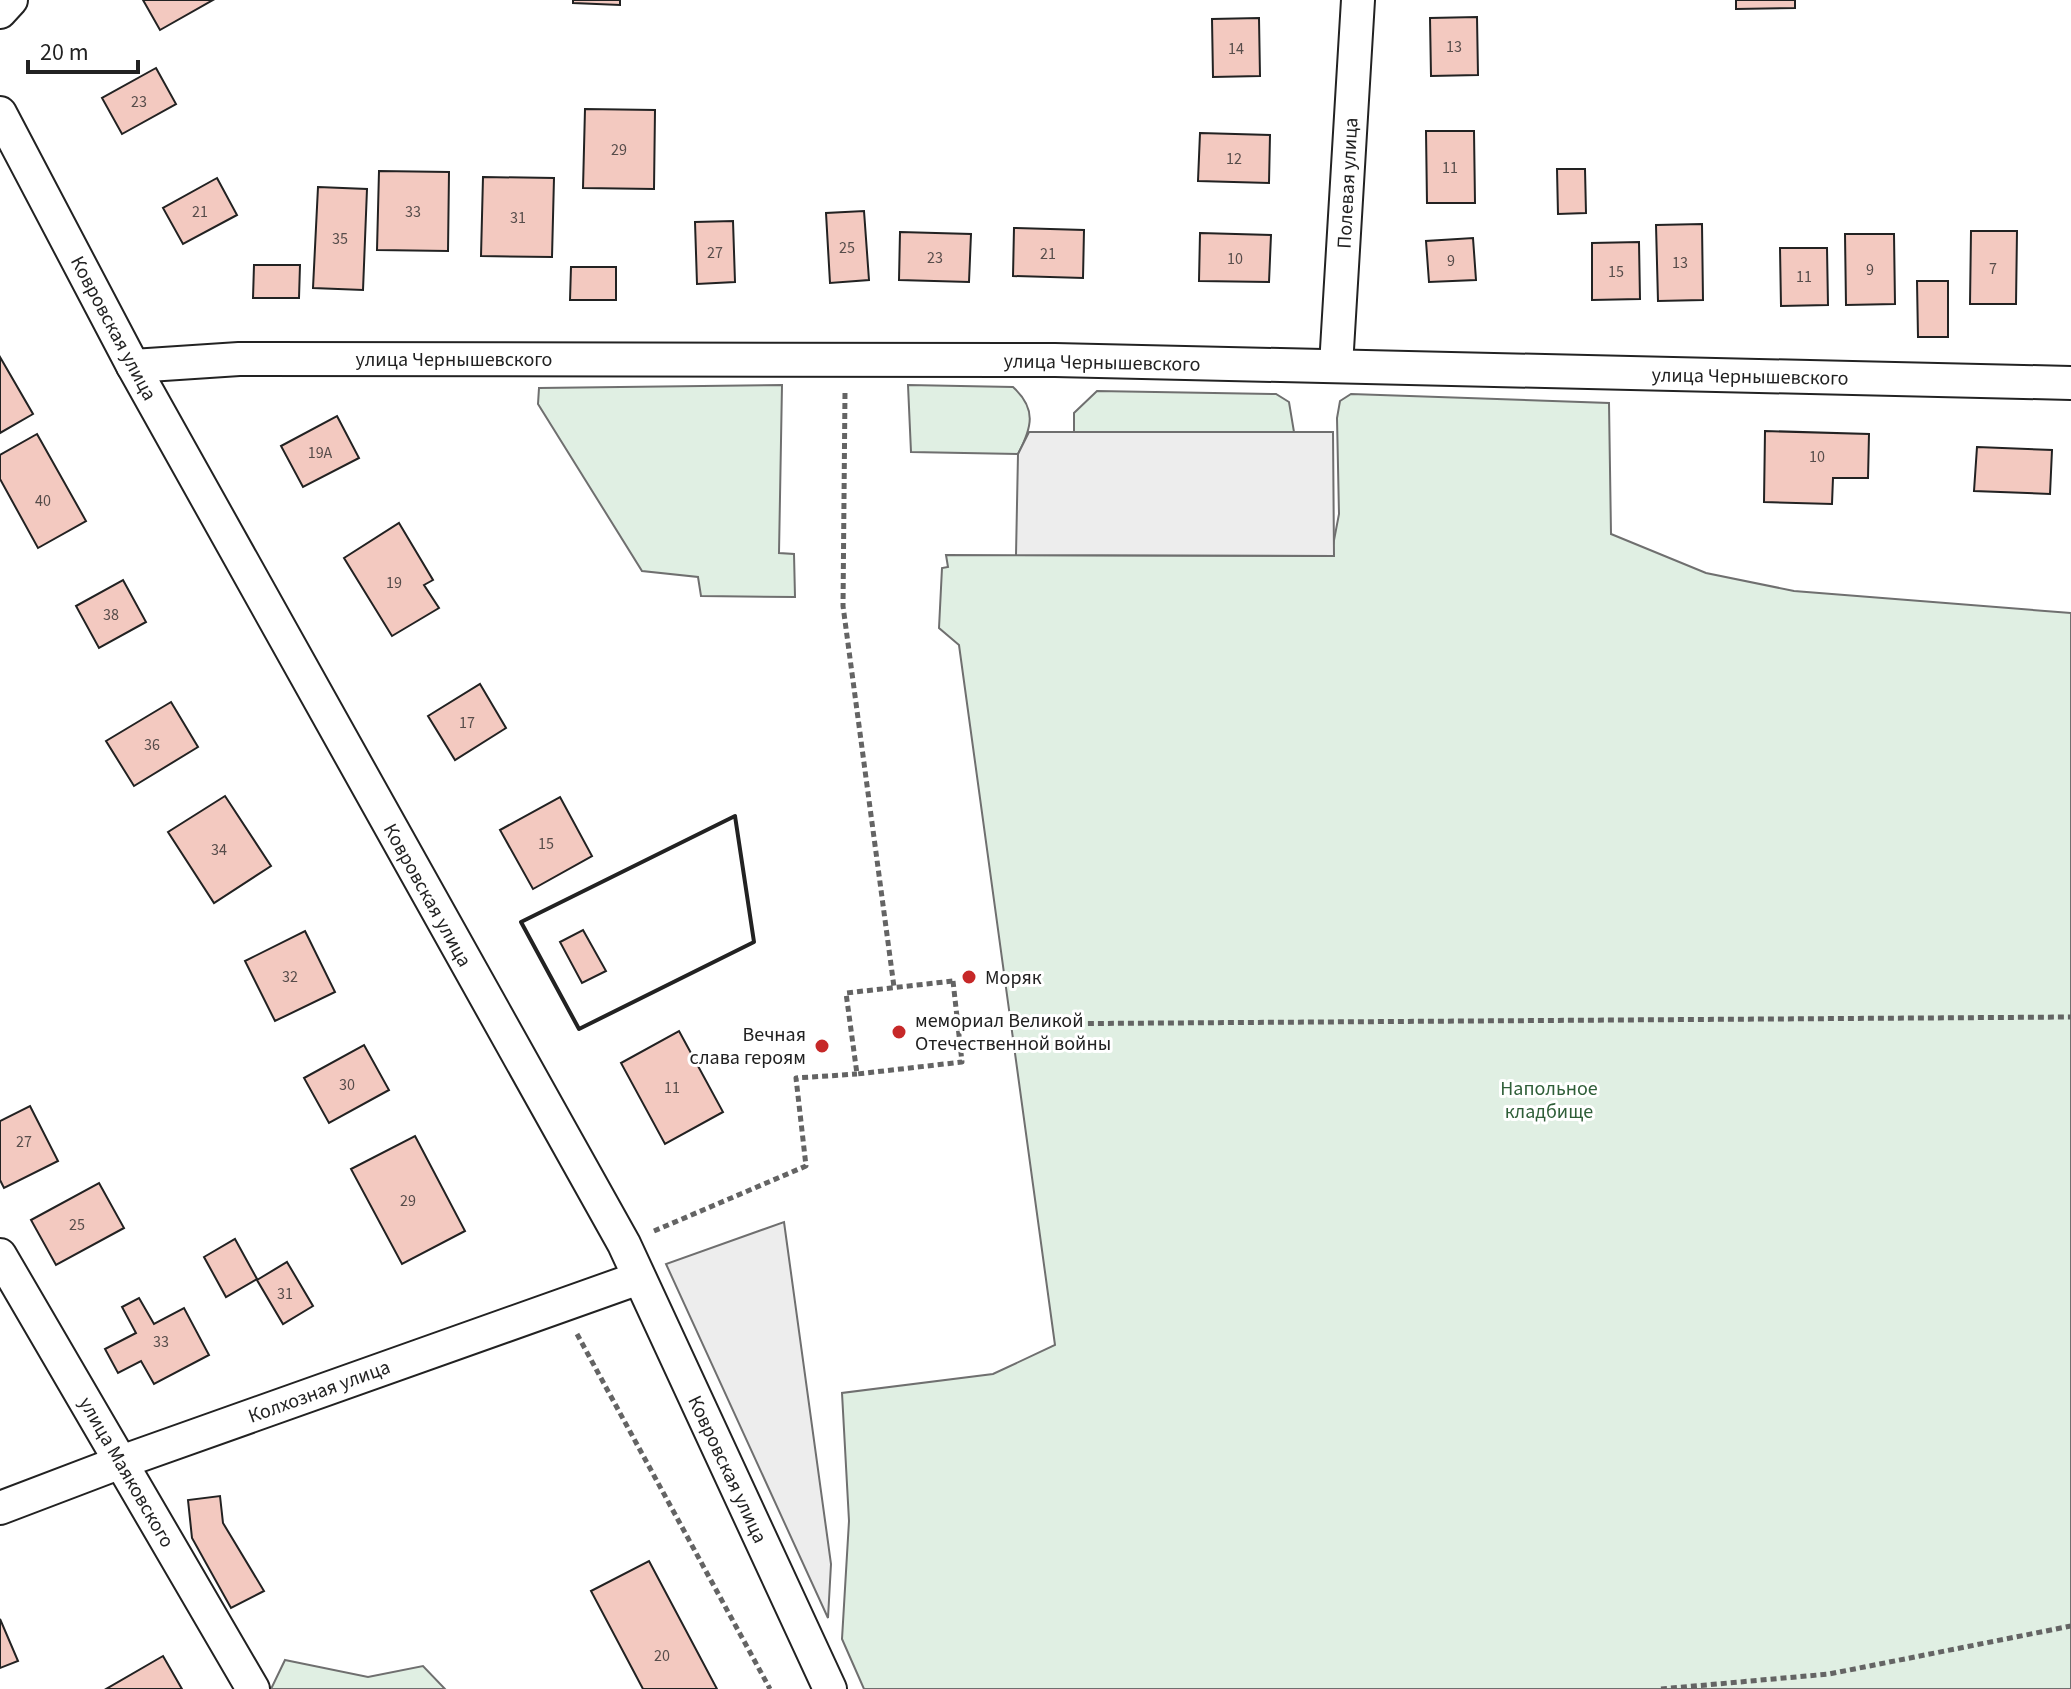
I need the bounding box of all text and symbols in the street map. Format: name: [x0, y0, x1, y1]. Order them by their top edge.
scale bar: [28, 24, 138, 74]
text: 20 m: [40, 35, 89, 70]
house number: 13: [1446, 36, 1462, 58]
house number: 14: [1228, 38, 1244, 60]
house number: 23: [131, 91, 147, 113]
street label: Полевая улица: [1331, 117, 1365, 249]
house number: 29: [611, 139, 627, 161]
house number: 12: [1226, 148, 1242, 170]
house number: 11: [1442, 157, 1458, 179]
house number: 21: [192, 201, 208, 223]
house number: 33: [405, 201, 421, 223]
house number: 31: [510, 207, 526, 229]
house number: 35: [332, 228, 348, 250]
house number: 25: [839, 237, 855, 259]
house number: 27: [707, 242, 723, 264]
house number: 21: [1040, 243, 1056, 265]
house number: 23: [927, 247, 943, 269]
house number: 10: [1227, 248, 1243, 270]
house number: 9: [1447, 250, 1455, 272]
street label: Ковровская улица: [63, 251, 163, 406]
house number: 13: [1672, 252, 1688, 274]
house number: 7: [1989, 258, 1997, 280]
house number: 9: [1866, 259, 1874, 281]
house number: 15: [1608, 261, 1624, 283]
house number: 11: [1796, 266, 1812, 288]
street label: улица Чернышевского: [356, 346, 552, 374]
street label: улица Чернышевского: [1003, 347, 1201, 379]
street label: улица Чернышевского: [1651, 361, 1849, 393]
house number: 19А: [308, 442, 333, 464]
house number: 10: [1809, 446, 1825, 468]
house number: 40: [35, 490, 51, 512]
house number: 19: [386, 572, 402, 594]
house number: 38: [103, 604, 119, 626]
house number: 17: [459, 712, 475, 734]
house number: 36: [144, 734, 160, 756]
street label: Ковровская улица: [376, 819, 478, 972]
house number: 15: [538, 833, 554, 855]
house number: 34: [211, 839, 227, 861]
place label: Моряк: [985, 964, 1042, 992]
house number: 32: [282, 966, 298, 988]
marker: Моряк: [960, 968, 978, 986]
place label: мемориал Великой Отечественной войны: [915, 1007, 1111, 1058]
place label: Вечная слава героям: [690, 1021, 806, 1072]
marker: мемориал Великой Отечественной войны: [890, 1023, 908, 1041]
marker: Вечная слава героям: [813, 1037, 831, 1055]
house number: 30: [339, 1074, 355, 1096]
park label: Напольное кладбище: [1500, 1075, 1598, 1126]
house number: 11: [664, 1077, 680, 1099]
house number: 27: [16, 1131, 32, 1153]
house number: 29: [400, 1190, 416, 1212]
house number: 25: [69, 1214, 85, 1236]
house number: 31: [277, 1283, 293, 1305]
house number: 33: [153, 1331, 169, 1353]
street label: Колхозная улица: [244, 1353, 394, 1431]
street label: Ковровская улица: [681, 1391, 774, 1548]
street label: улица Маяковского: [72, 1392, 181, 1553]
house number: 20: [654, 1645, 670, 1667]

